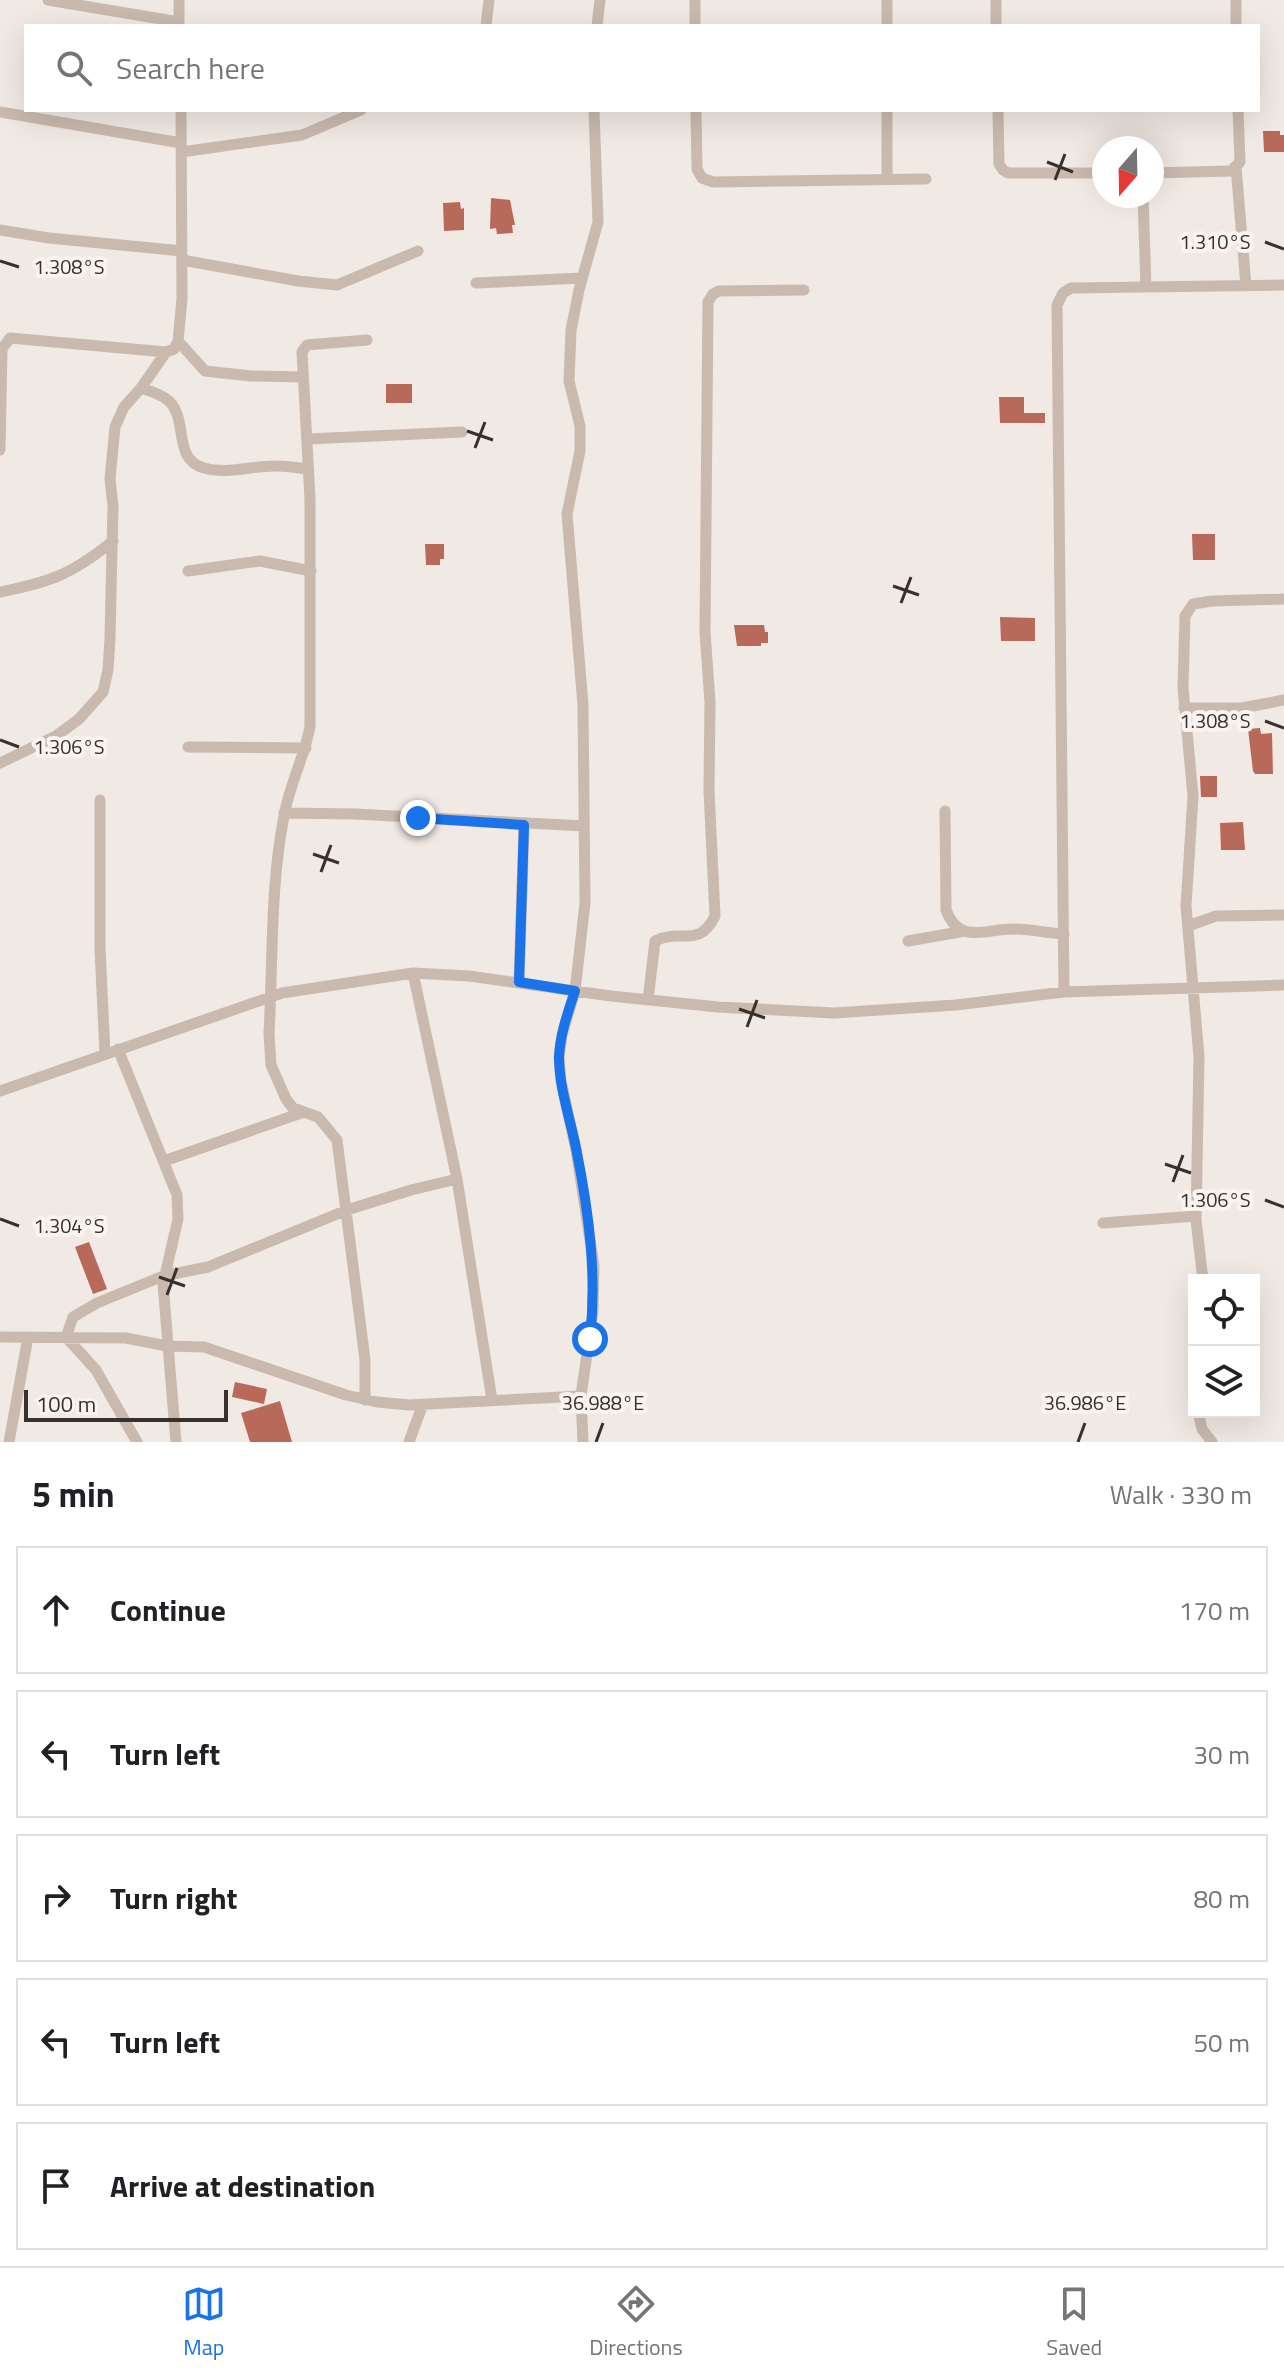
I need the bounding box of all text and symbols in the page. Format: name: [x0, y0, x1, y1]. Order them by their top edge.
search box: [24, 24, 1260, 112]
text: Search here: [116, 45, 265, 91]
icon: search: [52, 46, 96, 90]
north arrow: [1092, 136, 1164, 208]
text: 1.310°S: [1179, 226, 1251, 257]
text: 1.308°S: [33, 251, 105, 282]
text: 1.308°S: [1179, 705, 1251, 736]
text: 1.306°S: [33, 731, 105, 762]
route end: [400, 800, 436, 836]
text: 1.306°S: [1179, 1184, 1251, 1215]
text: 1.304°S: [33, 1210, 105, 1241]
map controls: [1188, 1274, 1260, 1418]
button: locate: [1188, 1274, 1260, 1346]
route start: [572, 1321, 608, 1357]
button: layers: [1188, 1346, 1260, 1418]
scale bar: [24, 1386, 228, 1422]
text: 100 m: [36, 1387, 96, 1421]
text: 36.988°E: [562, 1387, 644, 1418]
text: 36.986°E: [1044, 1387, 1126, 1418]
text: 5 min: [32, 1468, 115, 1520]
text: Walk · 330 m: [1110, 1475, 1252, 1514]
text: Continue: [110, 1587, 226, 1633]
icon: ahead: [34, 1588, 78, 1632]
text: 170 m: [1179, 1591, 1250, 1630]
text: Turn left: [110, 1731, 220, 1777]
icon: left: [34, 1732, 78, 1776]
text: 30 m: [1193, 1735, 1250, 1774]
text: Turn right: [110, 1875, 238, 1921]
icon: right: [34, 1876, 78, 1920]
text: 80 m: [1193, 1879, 1250, 1918]
text: Turn left: [110, 2019, 220, 2065]
icon: left: [34, 2020, 78, 2064]
text: 50 m: [1193, 2023, 1250, 2062]
text: Arrive at destination: [110, 2163, 375, 2209]
icon: arrive: [34, 2164, 78, 2208]
tab: Map: [182, 2282, 226, 2364]
tab: Directions: [589, 2282, 683, 2364]
tab: Saved: [1046, 2282, 1102, 2364]

